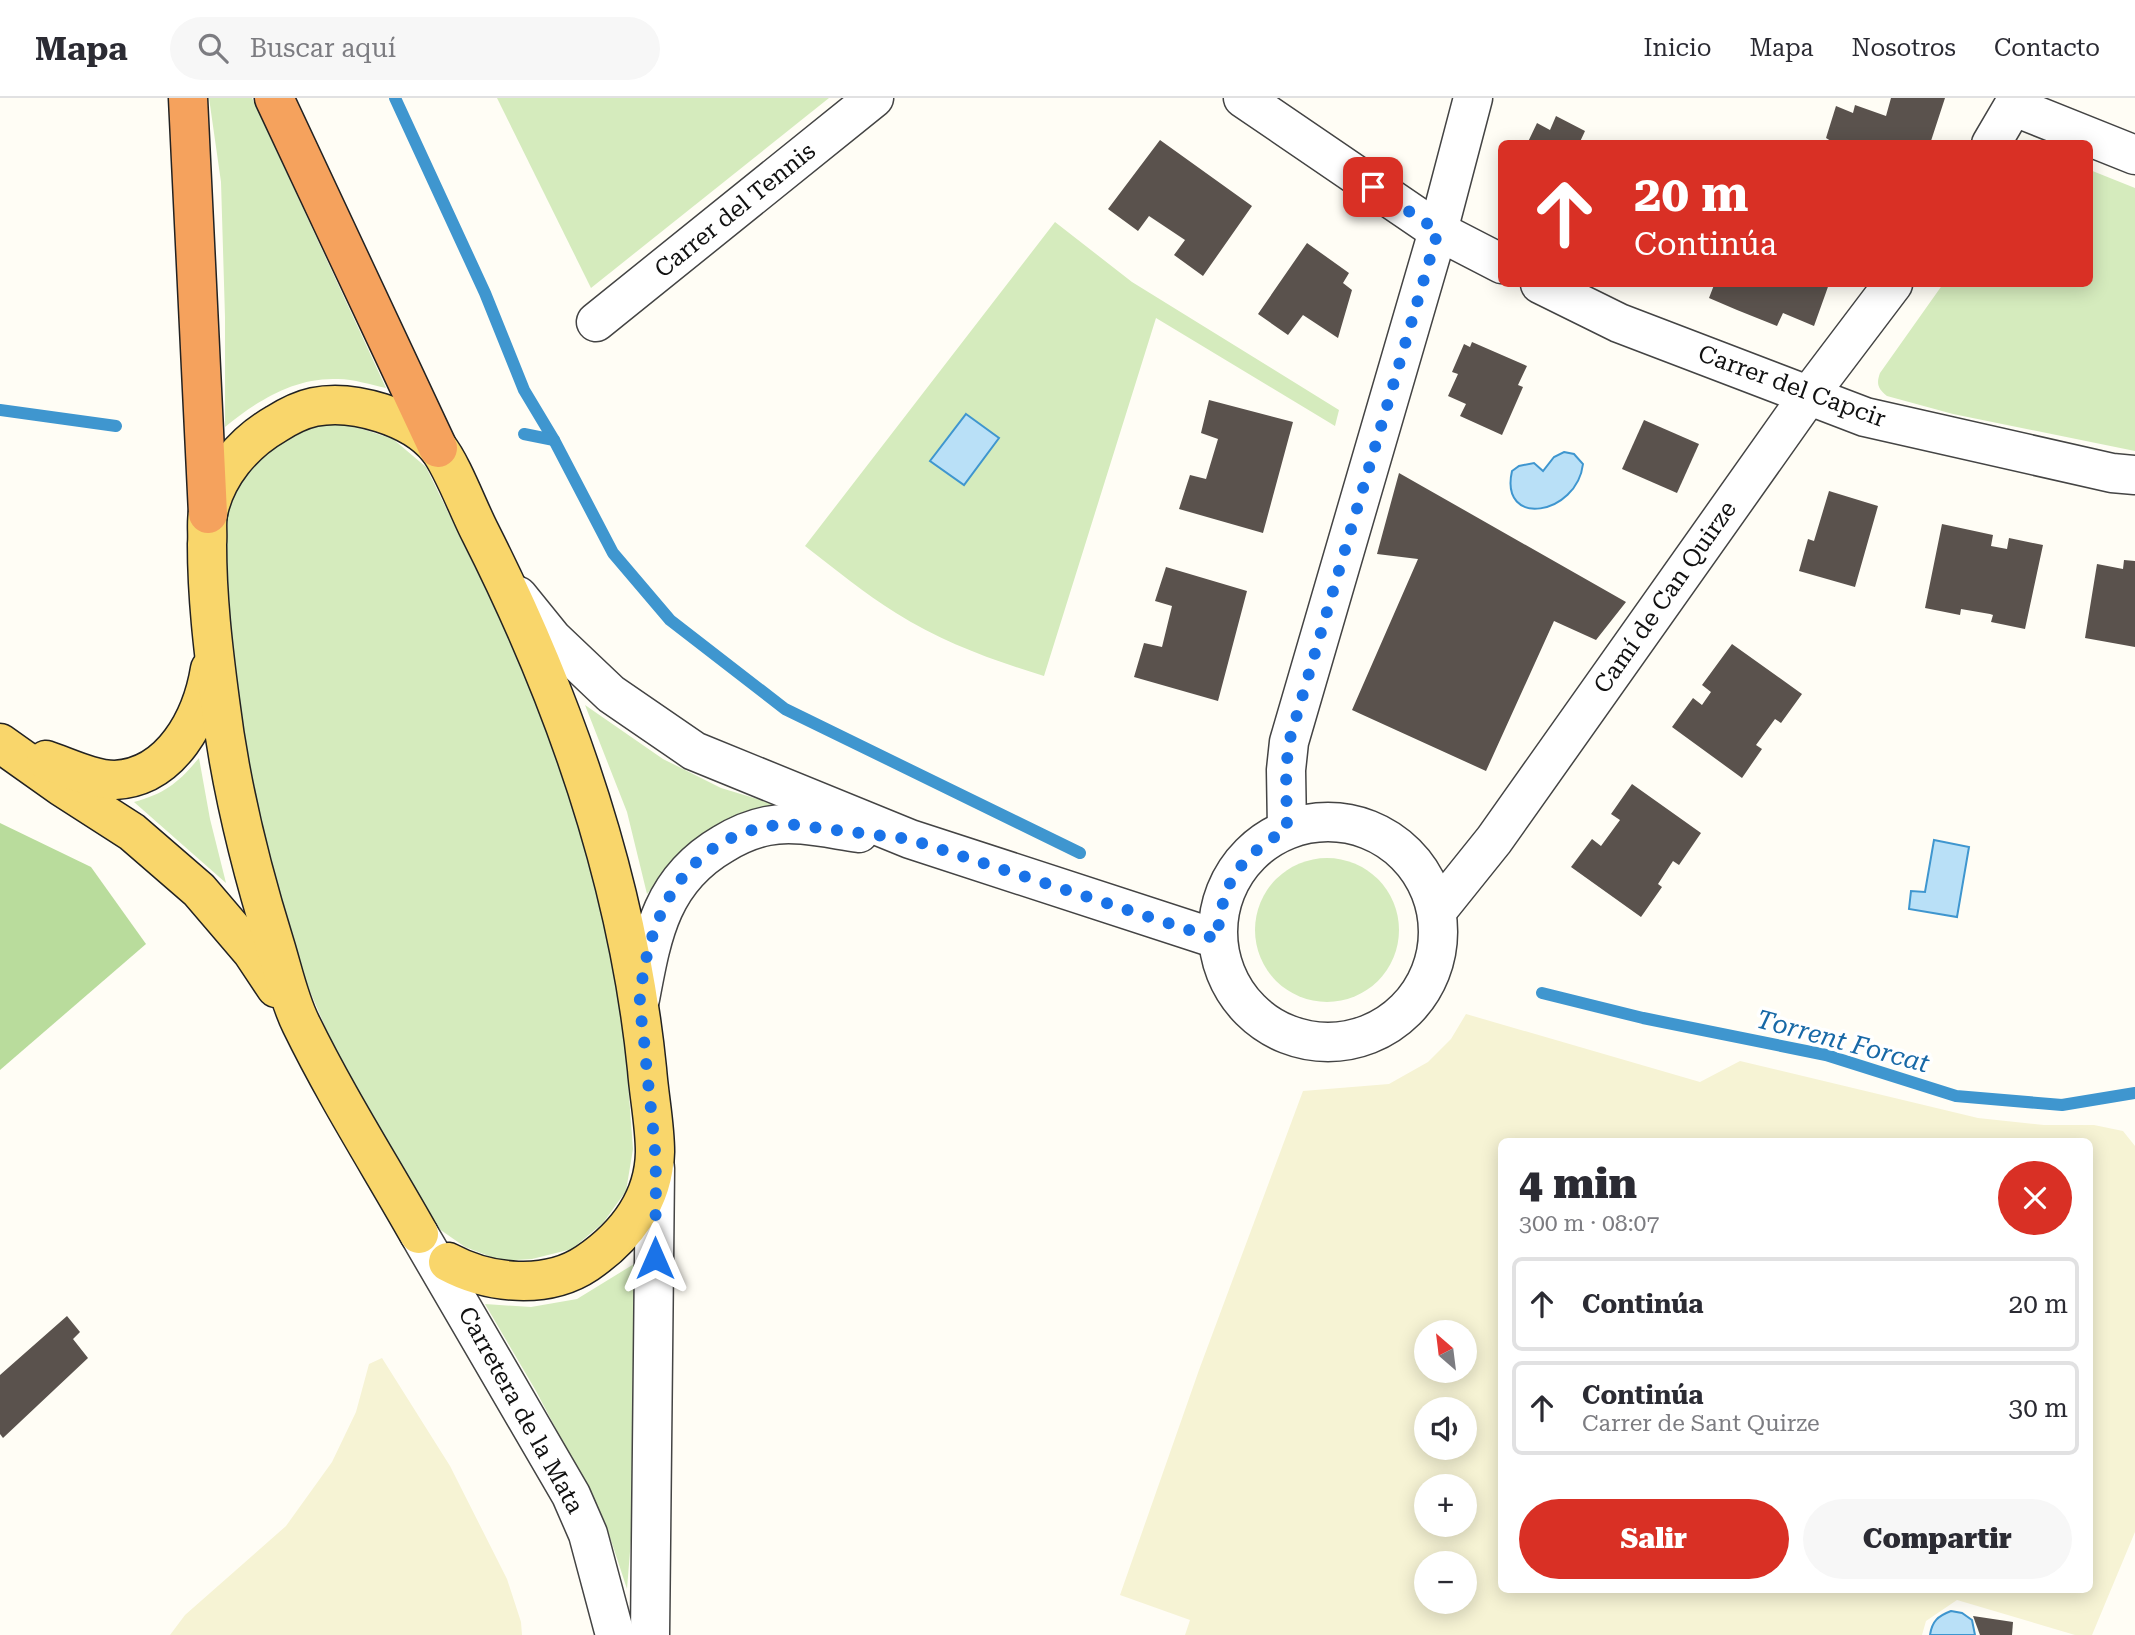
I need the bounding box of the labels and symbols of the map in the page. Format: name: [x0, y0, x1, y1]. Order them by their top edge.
street label: Carrer del Tennis: [649, 137, 821, 283]
pin: [1343, 157, 1403, 217]
street label: Carrer del Capcir: [1694, 339, 1890, 433]
street label: Camí de Can Quirze: [1588, 495, 1742, 699]
water label: Torrent Forcat: [1753, 1003, 1933, 1079]
position arrow: [618, 1221, 692, 1295]
street label: Carretera de la Mata: [453, 1302, 589, 1518]
north arrow: [1414, 1320, 1477, 1382]

